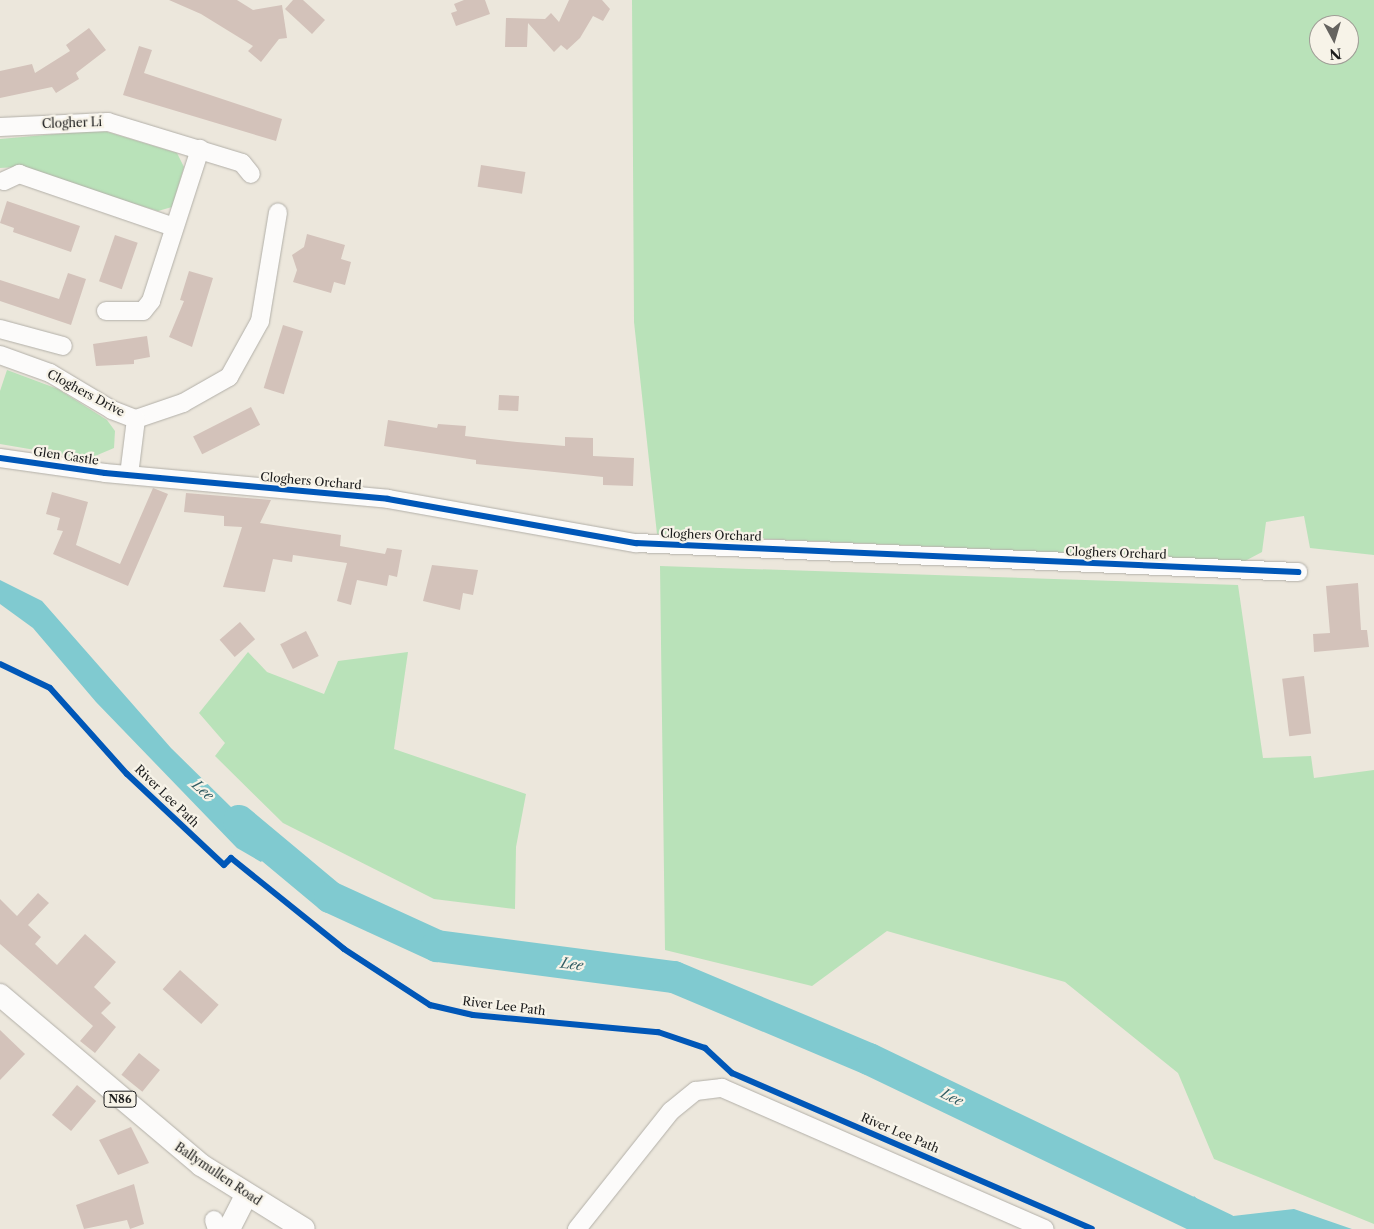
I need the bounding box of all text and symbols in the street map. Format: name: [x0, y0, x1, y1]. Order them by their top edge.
north arrow: [1309, 15, 1359, 65]
text: N: [1328, 44, 1342, 64]
street label: Clogher Lí: [42, 115, 102, 131]
street label: Cloghers Drive: [45, 367, 127, 419]
street label: Glen Castle: [32, 444, 100, 468]
street label: Cloghers Orchard: [260, 469, 362, 493]
street label: Cloghers Orchard: [660, 526, 762, 544]
street label: Cloghers Orchard: [1065, 544, 1167, 562]
street label: River Lee Path: [132, 762, 202, 830]
water label: Lee: [189, 776, 217, 804]
water label: Lee: [560, 954, 584, 974]
street label: River Lee Path: [462, 994, 546, 1018]
water label: Lee: [938, 1085, 966, 1109]
road number: N86: [102, 1090, 138, 1108]
street label: River Lee Path: [859, 1110, 941, 1156]
street label: Ballymullen Road: [172, 1140, 264, 1208]

